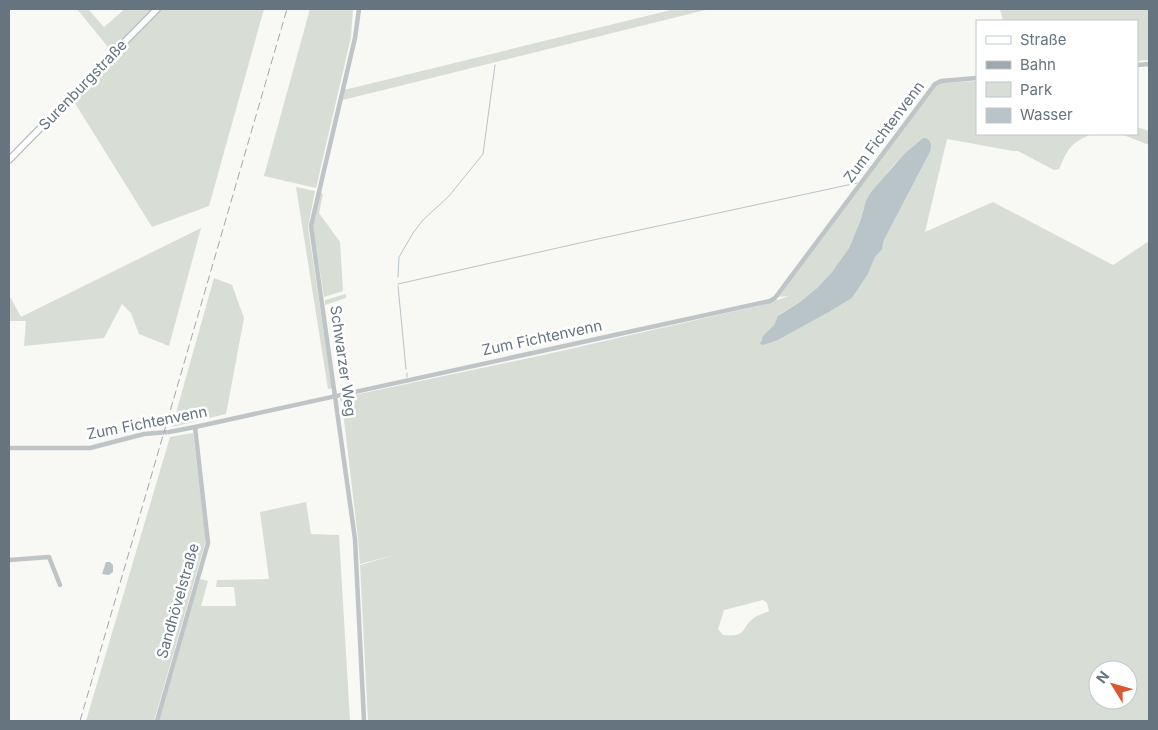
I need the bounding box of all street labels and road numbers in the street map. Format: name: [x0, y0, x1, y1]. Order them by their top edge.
street label: Surenburgstraße: [34, 35, 131, 134]
street label: Zum Fichtenvenn: [839, 77, 928, 186]
street label: Schwarzer Weg: [326, 304, 361, 418]
street label: Zum Fichtenvenn: [480, 316, 604, 360]
street label: Zum Fichtenvenn: [85, 402, 209, 444]
street label: Sandhövelstraße: [152, 541, 203, 661]

